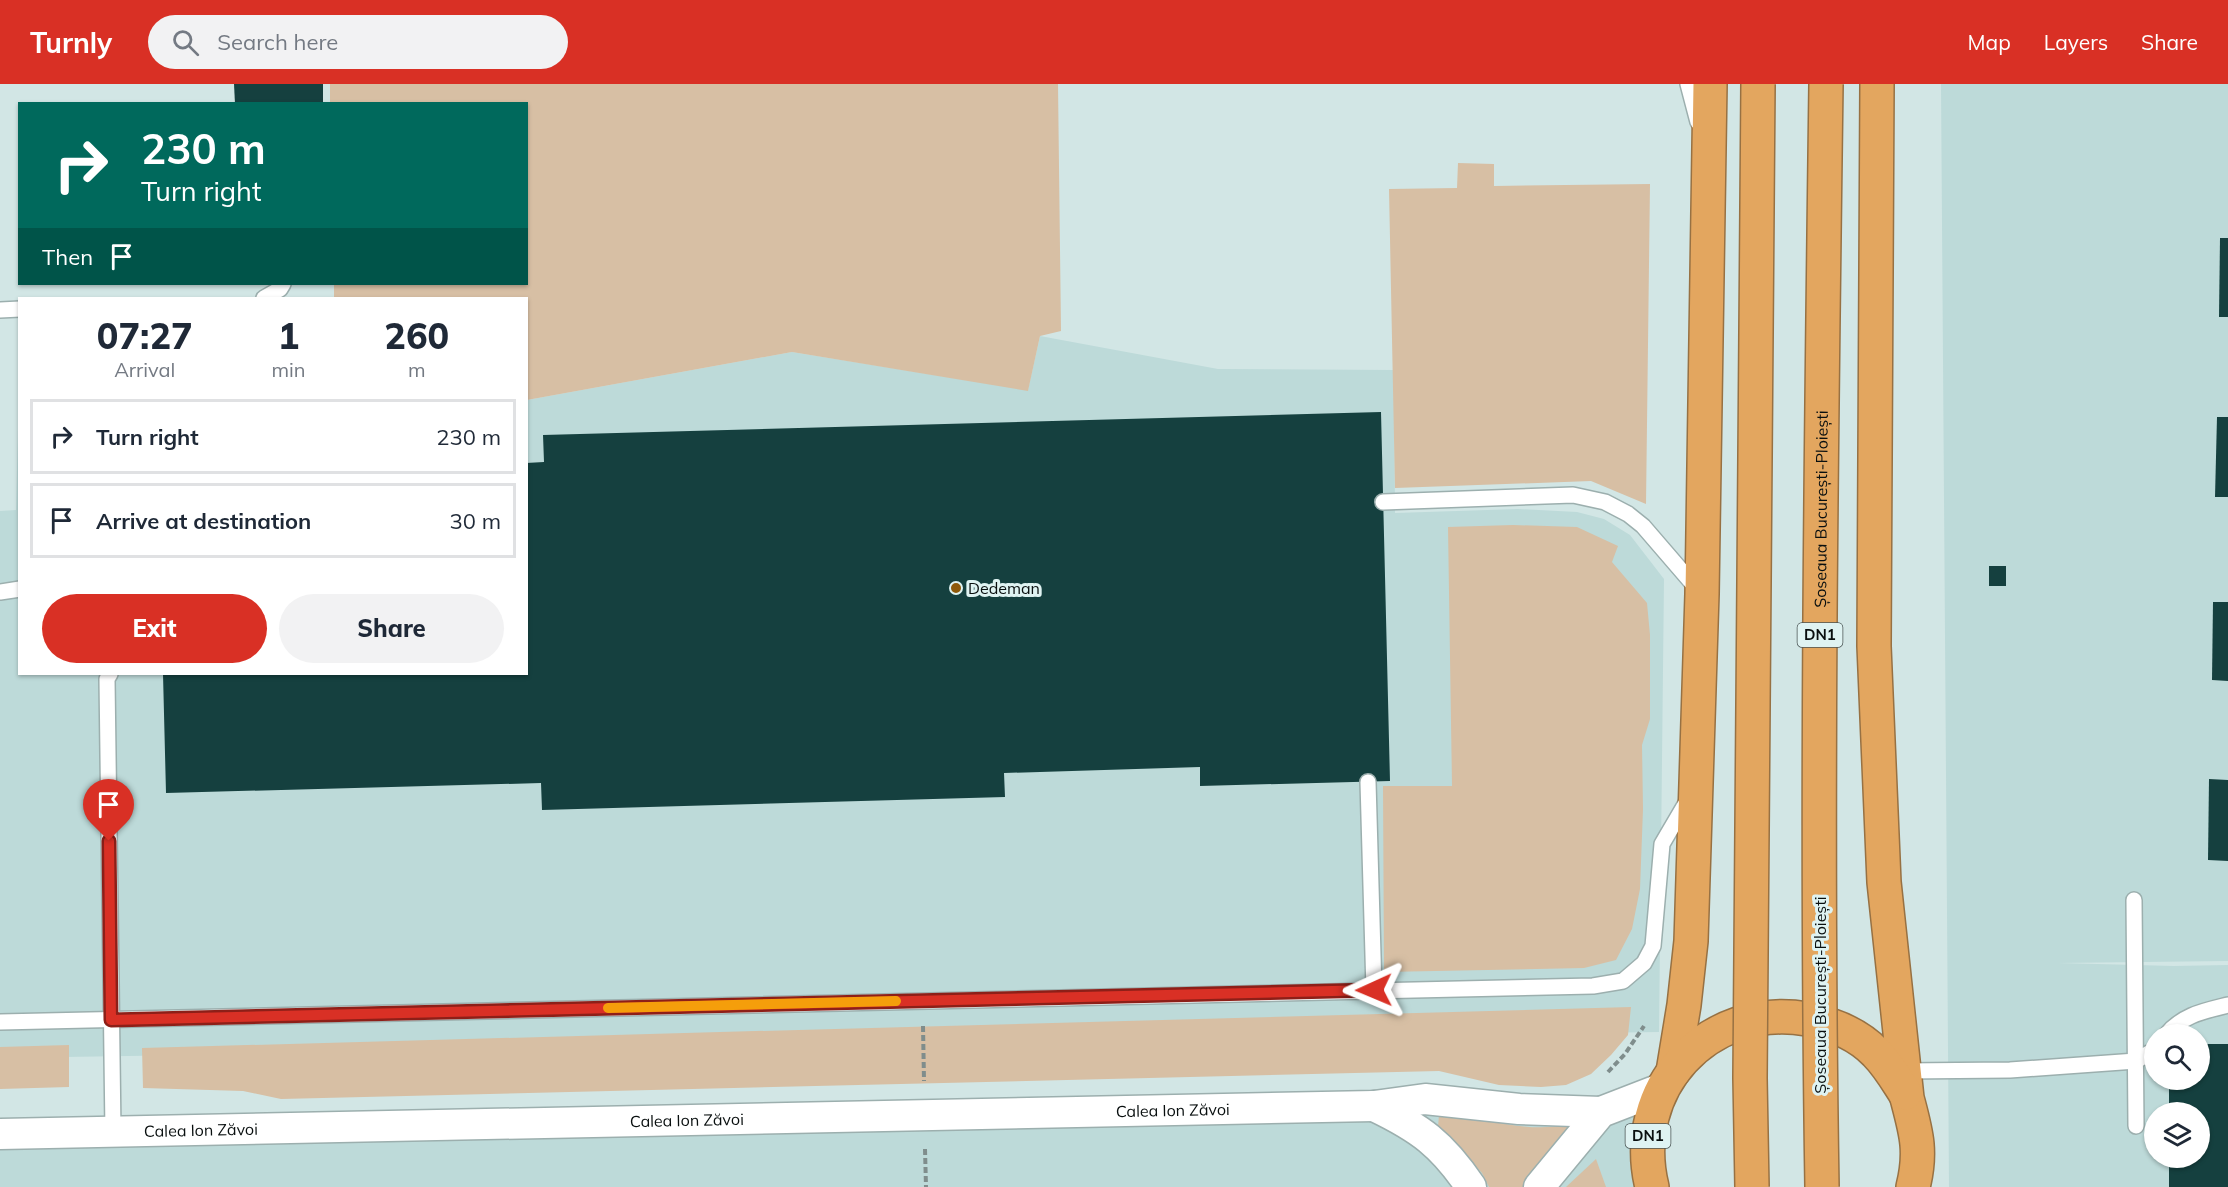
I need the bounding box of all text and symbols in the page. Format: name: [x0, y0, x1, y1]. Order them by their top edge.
search box: [148, 15, 568, 69]
text: Turnly: [30, 25, 112, 60]
icon: search: [169, 26, 202, 59]
text: Search here: [217, 28, 338, 56]
text: Map: [1968, 29, 2011, 55]
text: Layers: [2044, 29, 2108, 55]
text: Share: [2141, 29, 2198, 55]
text: 230 m: [141, 122, 266, 175]
icon: right: [42, 126, 120, 204]
text: Turn right: [141, 174, 261, 208]
icon: arrive: [105, 240, 138, 273]
text: Then: [42, 243, 93, 271]
text: 07:27: [97, 313, 193, 358]
text: 1: [278, 313, 299, 358]
text: 260: [384, 313, 449, 358]
text: Arrival: [114, 357, 175, 382]
text: min: [271, 357, 306, 382]
text: m: [408, 357, 426, 382]
street label: Șoseaua București-Ploiești: [1810, 410, 1832, 608]
icon: right: [45, 420, 78, 453]
text: Turn right: [96, 423, 199, 451]
text: 230 m: [436, 423, 501, 451]
icon: arrive: [45, 504, 78, 537]
text: Arrive at destination: [96, 507, 311, 535]
text: 30 m: [450, 507, 501, 535]
place label: Dedeman: [968, 578, 1040, 598]
marker: Dedeman: [949, 581, 963, 595]
button: Exit: [42, 594, 267, 663]
button: Share: [279, 594, 504, 663]
road number: DN1: [1798, 623, 1842, 647]
pin: [83, 779, 134, 841]
icon: arrive: [92, 788, 125, 821]
street label: Șoseaua București-Ploiești: [1810, 896, 1830, 1094]
position arrow: [1342, 958, 1406, 1022]
map controls: [2144, 1024, 2210, 1168]
button: search: [2144, 1024, 2210, 1090]
street label: Calea Ion Zăvoi: [1116, 1099, 1230, 1121]
button: layers: [2144, 1102, 2210, 1168]
street label: Calea Ion Zăvoi: [630, 1109, 744, 1131]
street label: Calea Ion Zăvoi: [144, 1119, 258, 1141]
road number: DN1: [1626, 1124, 1670, 1148]

